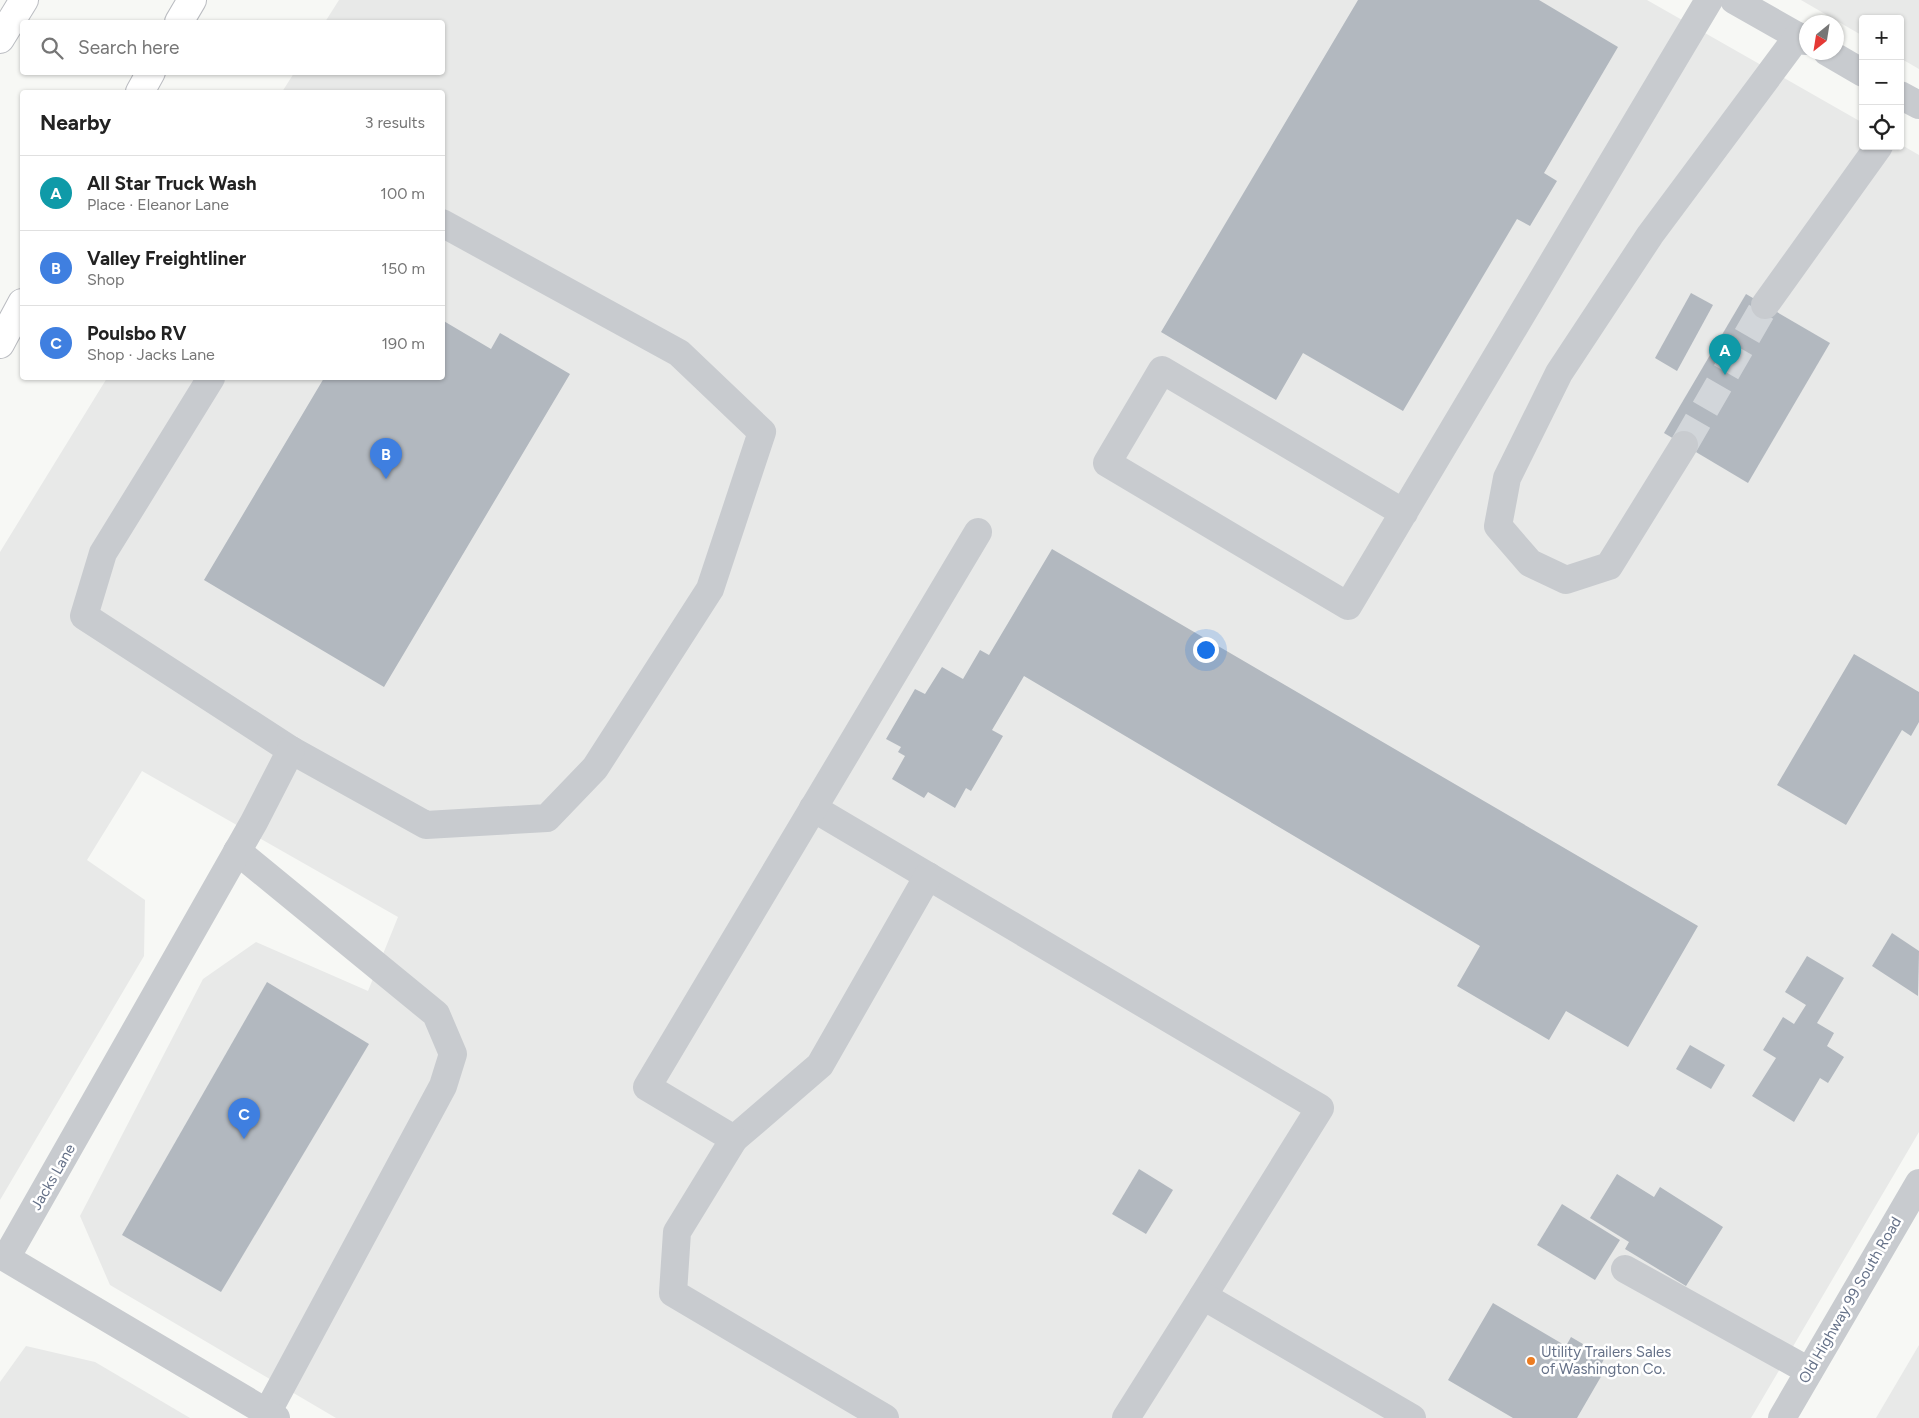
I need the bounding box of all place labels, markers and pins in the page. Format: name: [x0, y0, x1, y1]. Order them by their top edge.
pin: A: [1709, 334, 1741, 375]
pin: B: [370, 438, 402, 479]
pin: C: [228, 1098, 260, 1139]
place label: Utility Trailers Sales of Washington Co.: [1541, 1343, 1671, 1378]
marker: Utility Trailers Sales of Washington Co.: [1525, 1355, 1537, 1367]

